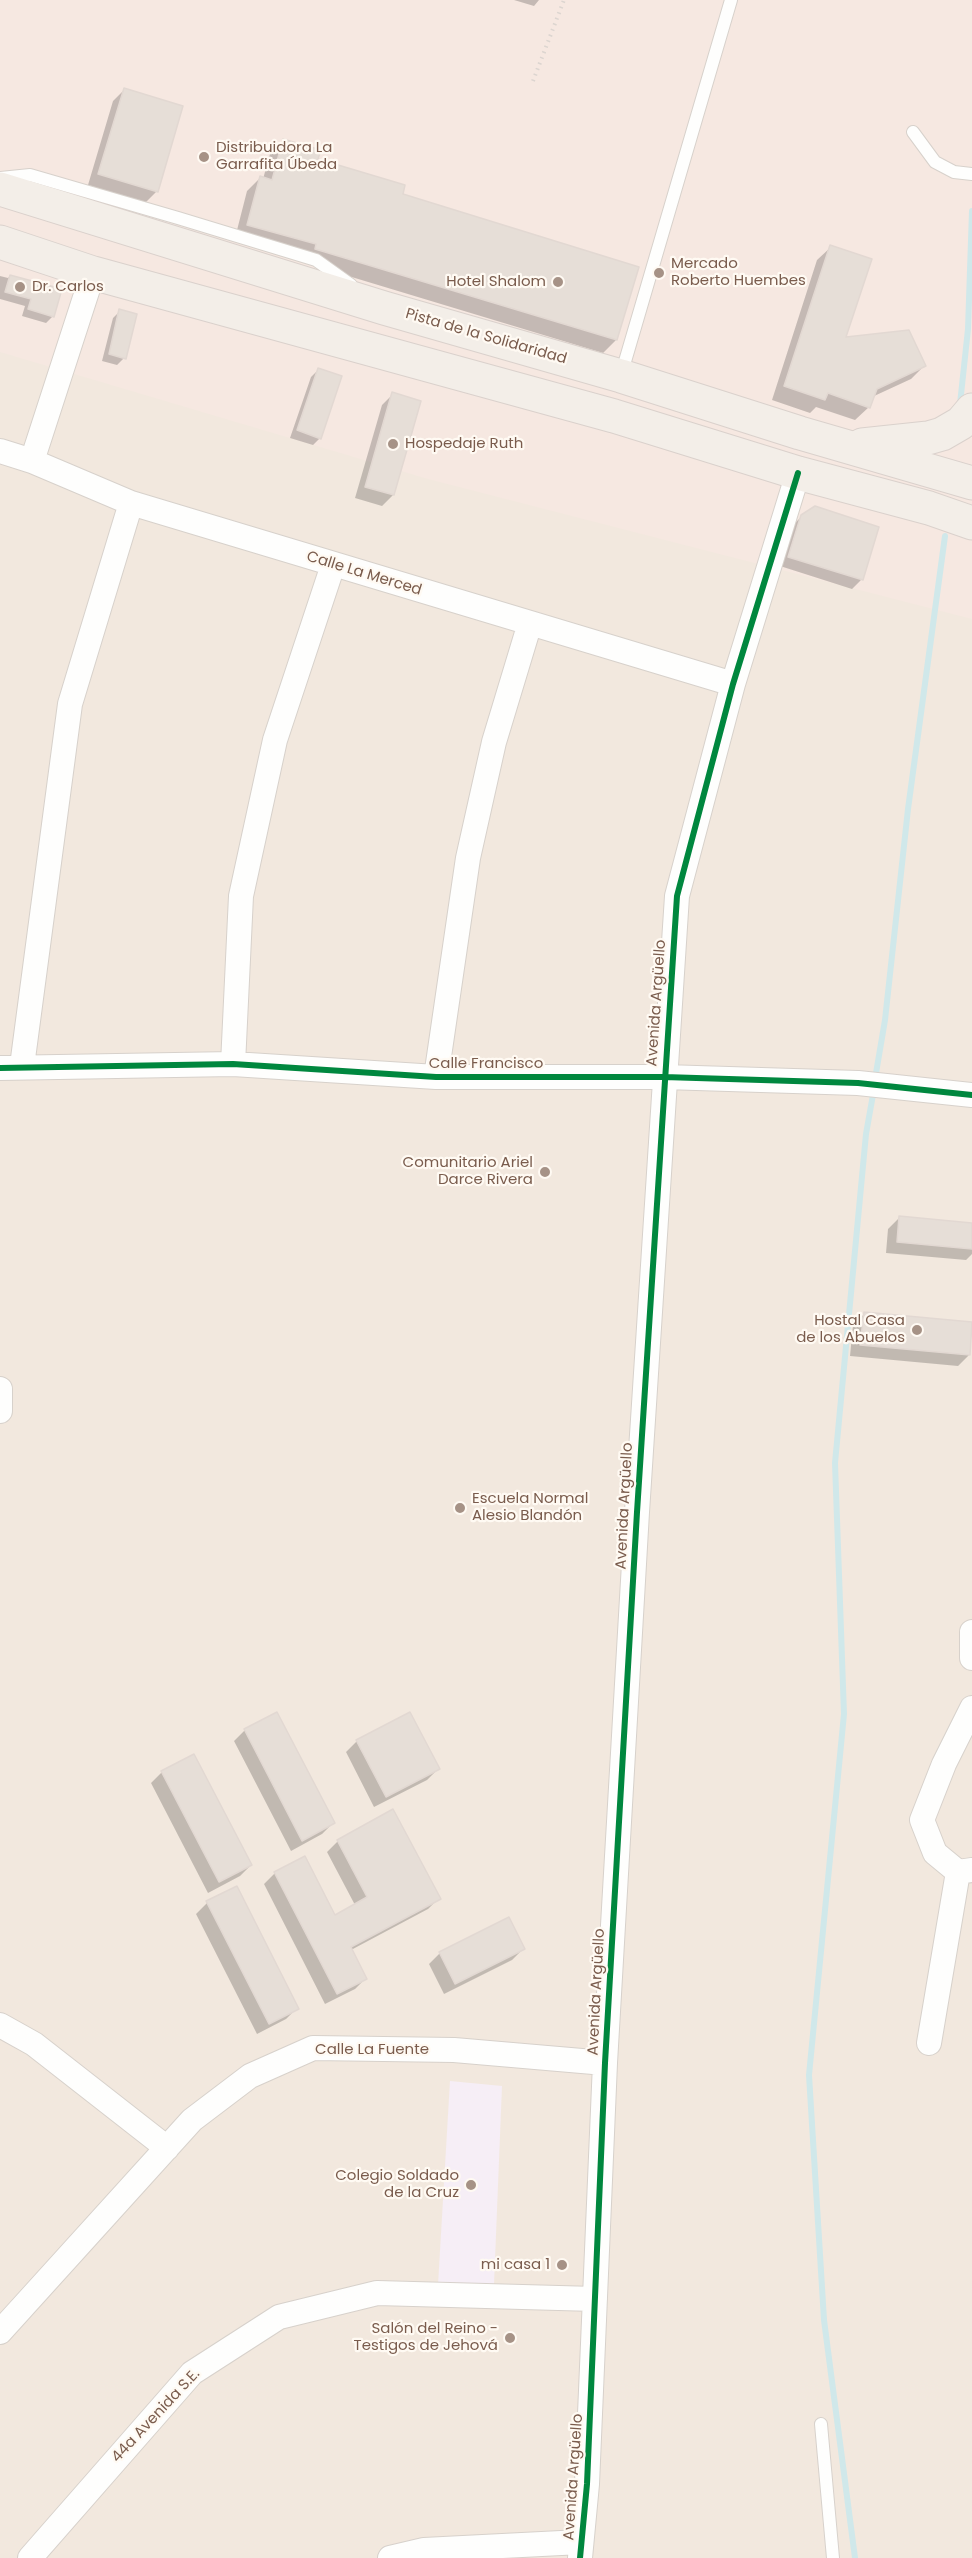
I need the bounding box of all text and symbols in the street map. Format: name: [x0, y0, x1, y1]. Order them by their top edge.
place label: Distribuidora La Garrafita Úbeda: [216, 139, 337, 174]
marker: Distribuidora La Garrafita Úbeda: [197, 150, 211, 164]
place label: Mercado Roberto Huembes: [671, 255, 806, 290]
marker: Mercado Roberto Huembes: [652, 266, 666, 280]
place label: Hotel Shalom: [446, 273, 546, 291]
marker: Hotel Shalom: [551, 275, 565, 289]
place label: Dr. Carlos: [32, 278, 104, 296]
marker: Dr. Carlos: [13, 280, 27, 294]
street label: Pista de la Solidaridad: [403, 305, 569, 369]
place label: Hospedaje Ruth: [405, 435, 523, 453]
marker: Hospedaje Ruth: [386, 437, 400, 451]
street label: Calle La Merced: [304, 548, 424, 600]
street label: Avenida Argüello: [644, 939, 670, 1067]
street label: Calle Francisco: [429, 1055, 543, 1073]
place label: Comunitario Ariel Darce Rivera: [403, 1154, 533, 1189]
marker: Comunitario Ariel Darce Rivera: [538, 1165, 552, 1179]
place label: Hostal Casa de los Abuelos: [796, 1312, 905, 1347]
marker: Hostal Casa de los Abuelos: [910, 1323, 924, 1337]
street label: Avenida Argüello: [613, 1442, 637, 1570]
place label: Escuela Normal Alesio Blandón: [472, 1490, 588, 1525]
marker: Escuela Normal Alesio Blandón: [453, 1501, 467, 1515]
street label: Avenida Argüello: [585, 1928, 609, 2056]
street label: Calle La Fuente: [315, 2041, 429, 2059]
place label: Colegio Soldado de la Cruz: [335, 2167, 459, 2202]
marker: Colegio Soldado de la Cruz: [464, 2178, 478, 2192]
place label: mi casa 1: [481, 2256, 550, 2274]
marker: mi casa 1: [555, 2258, 569, 2272]
place label: Salón del Reino - Testigos de Jehová: [354, 2320, 498, 2355]
marker: Salón del Reino - Testigos de Jehová: [503, 2331, 517, 2345]
street label: 44a Avenida S.E.: [108, 2366, 204, 2466]
street label: Avenida Argüello: [561, 2413, 587, 2541]

